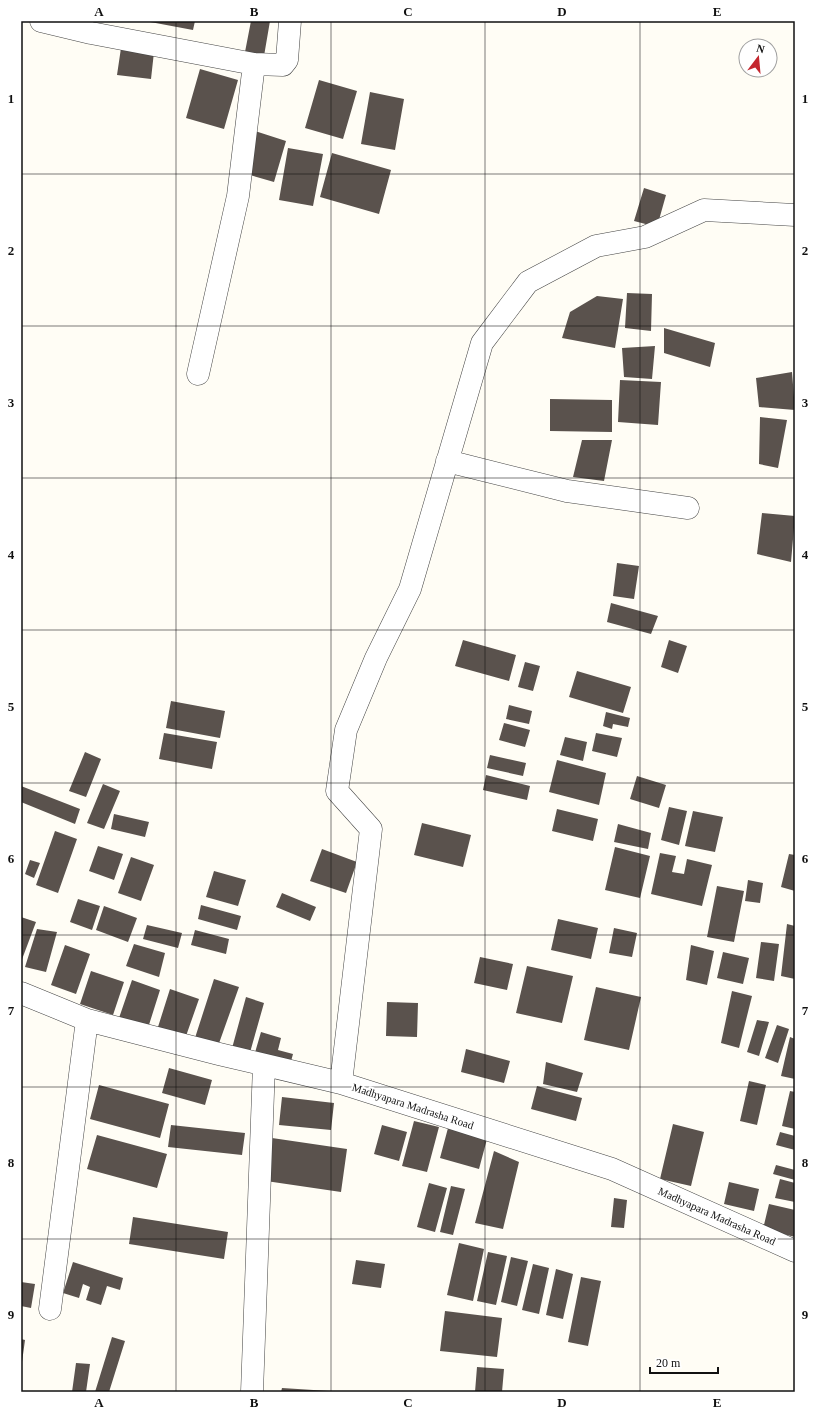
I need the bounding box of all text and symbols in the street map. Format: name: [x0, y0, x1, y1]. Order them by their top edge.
text: A: [94, 4, 104, 19]
text: B: [250, 4, 259, 19]
text: C: [403, 4, 413, 19]
text: D: [557, 4, 567, 19]
text: E: [713, 4, 721, 19]
north arrow: [738, 38, 778, 78]
text: N: [755, 42, 766, 55]
text: 1: [8, 91, 14, 106]
text: 1: [802, 91, 808, 106]
text: 2: [8, 243, 14, 258]
text: 2: [802, 243, 808, 258]
text: 3: [8, 395, 15, 410]
text: 3: [802, 395, 809, 410]
text: 4: [8, 547, 15, 562]
text: 4: [802, 547, 809, 562]
text: 5: [8, 699, 15, 714]
text: 5: [802, 699, 809, 714]
text: 6: [8, 851, 15, 866]
text: 6: [802, 851, 809, 866]
text: 7: [8, 1003, 15, 1018]
text: 7: [802, 1003, 809, 1018]
street label: Madhyapara Madrasha Road: [351, 1081, 476, 1131]
text: 8: [8, 1155, 15, 1170]
text: 8: [802, 1155, 809, 1170]
street label: Madhyapara Madrasha Road: [657, 1185, 778, 1248]
text: 9: [8, 1307, 15, 1322]
text: 9: [802, 1307, 809, 1322]
scale bar: [650, 1349, 718, 1375]
text: 20 m: [656, 1356, 681, 1370]
text: A: [94, 1395, 104, 1410]
text: B: [250, 1395, 259, 1410]
text: C: [403, 1395, 413, 1410]
text: D: [557, 1395, 567, 1410]
text: E: [713, 1395, 721, 1410]

